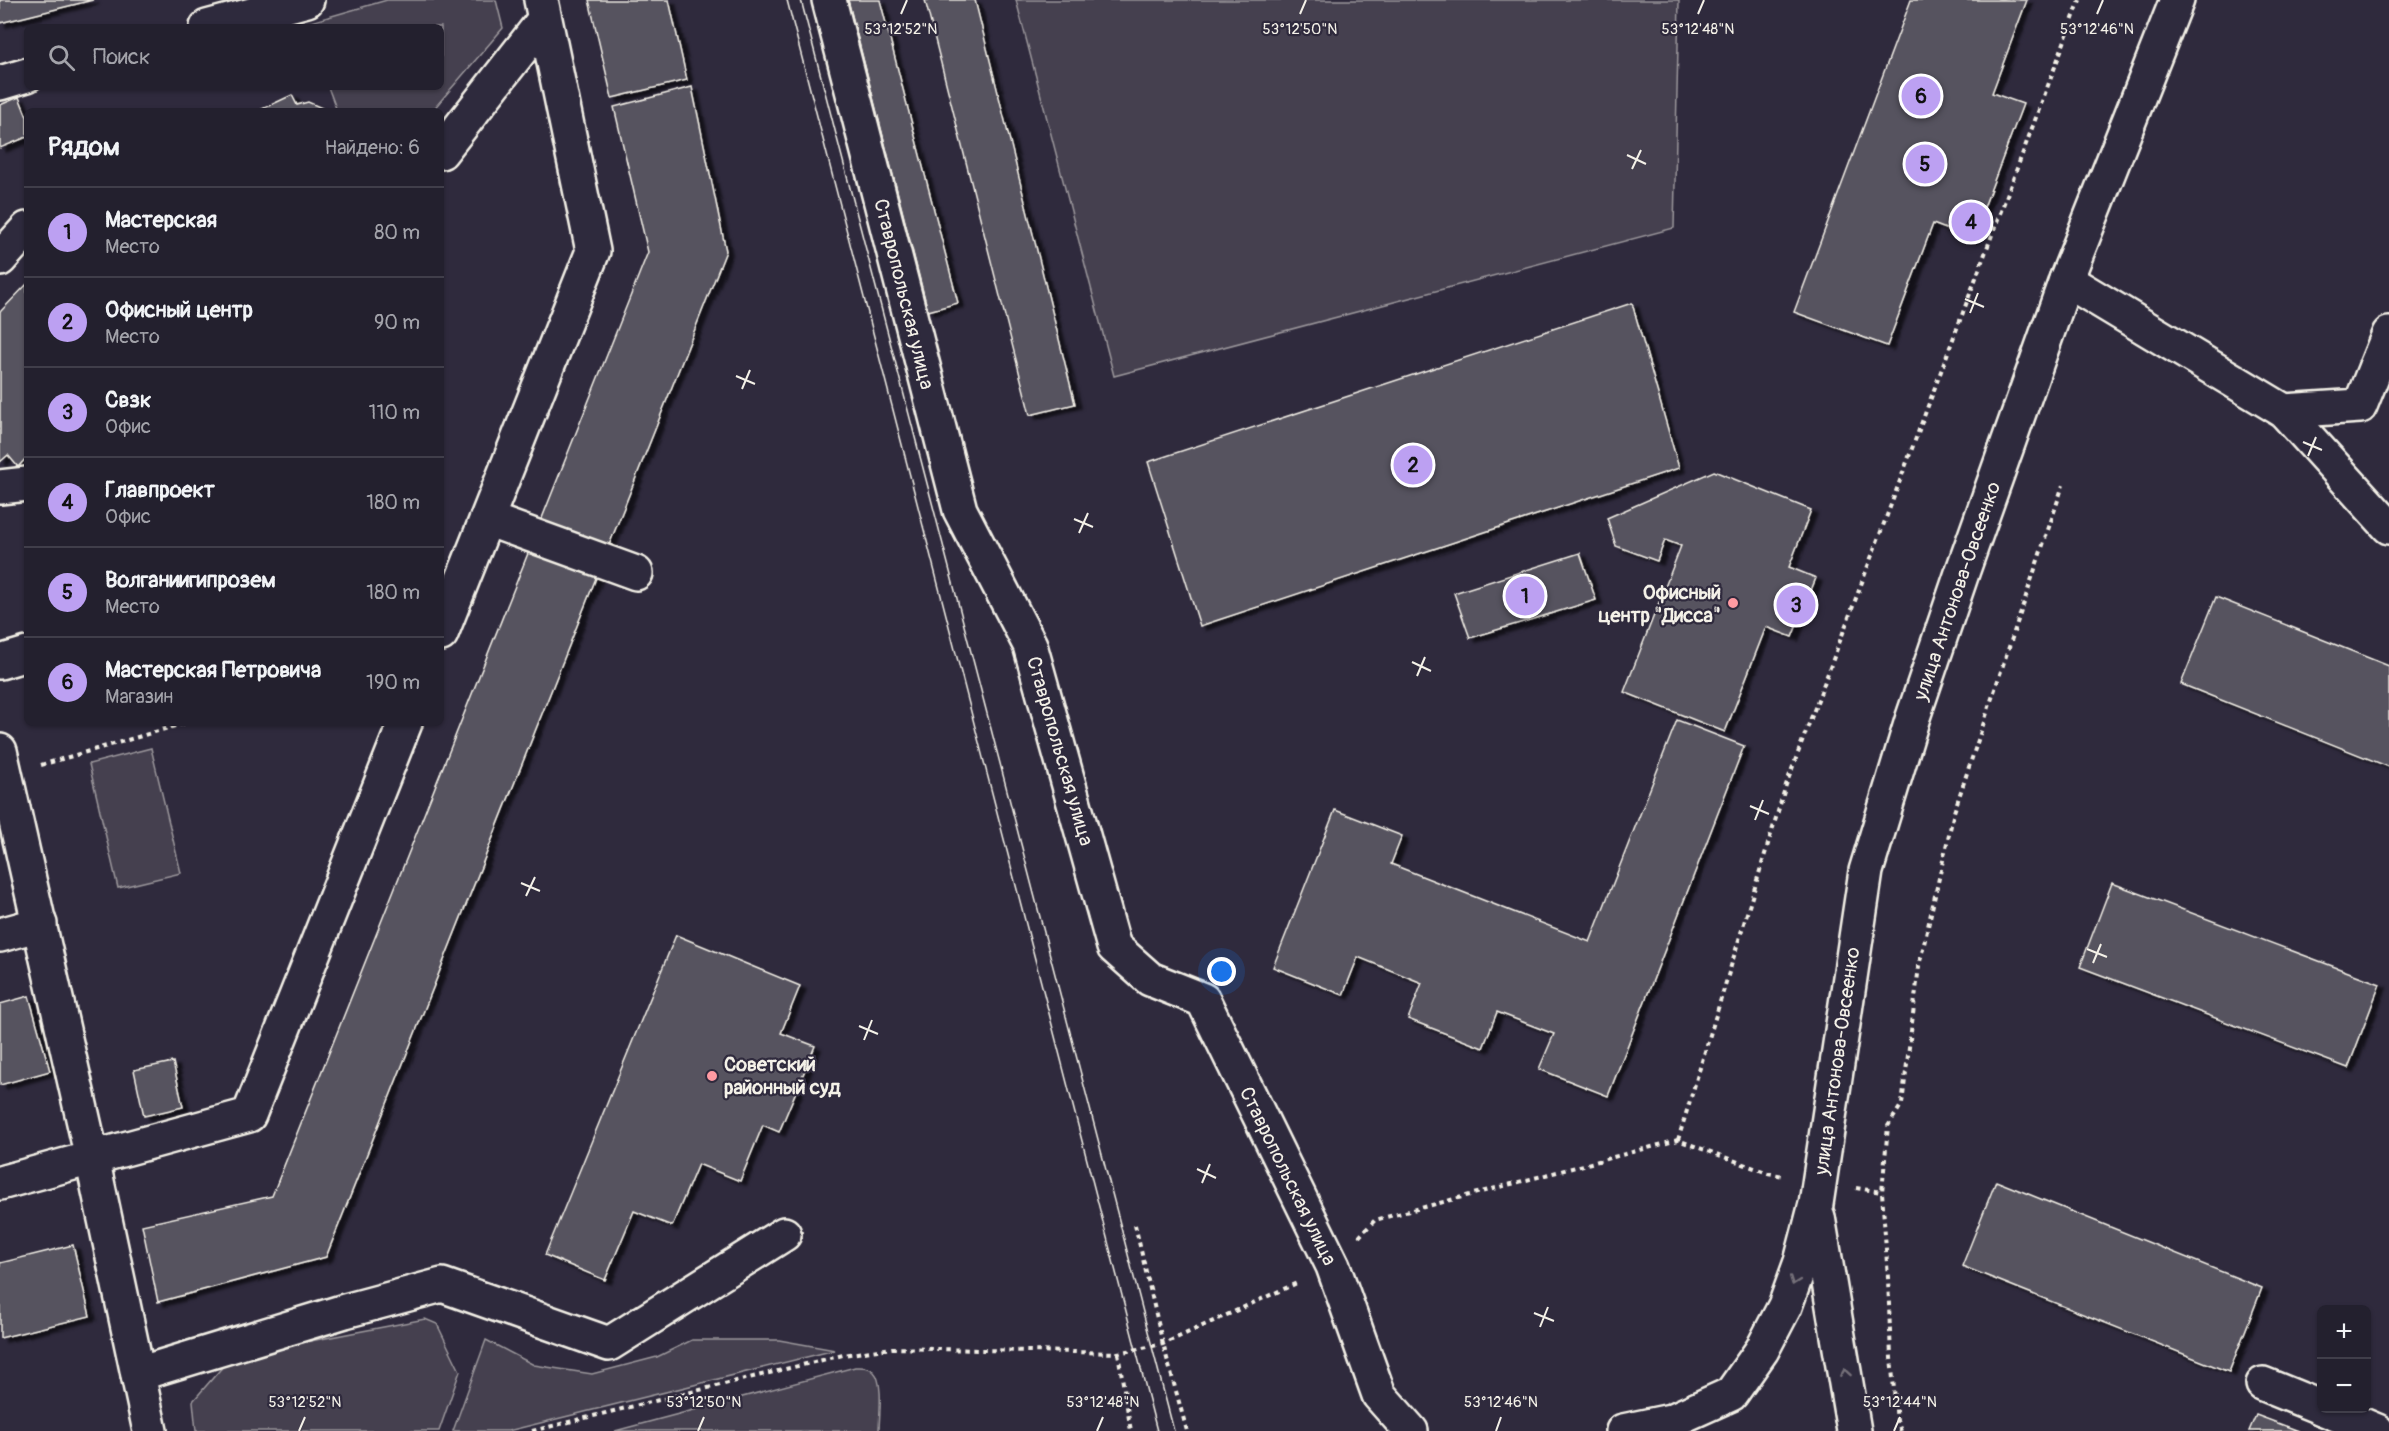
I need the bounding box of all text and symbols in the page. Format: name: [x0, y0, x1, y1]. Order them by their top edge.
text: 53°12'52"N: [864, 20, 938, 39]
text: 53°12'50"N: [1263, 20, 1337, 39]
text: 53°12'48"N: [1662, 20, 1734, 39]
text: 53°12'46"N: [2060, 20, 2134, 39]
search box: [24, 24, 444, 90]
icon: search: [45, 41, 78, 74]
text: Поиск: [93, 43, 150, 71]
pin: 6: [1902, 74, 1940, 118]
text: Рядом: [48, 131, 120, 163]
text: Найдено: 6: [325, 135, 420, 160]
pin: 5: [1906, 142, 1944, 186]
street label: Ставропольская улица: [868, 196, 940, 392]
pin: 4: [1952, 200, 1990, 244]
text: Мастерская: [105, 206, 217, 234]
text: 1: [64, 220, 71, 245]
text: 80 m: [374, 220, 420, 245]
text: Место: [105, 234, 160, 259]
text: Офисный центр: [105, 296, 253, 324]
text: 2: [62, 310, 73, 335]
text: 90 m: [374, 310, 420, 335]
text: Место: [105, 324, 160, 349]
text: Свзк: [105, 386, 151, 414]
text: 3: [62, 400, 73, 425]
text: 110 m: [369, 400, 420, 425]
text: Офис: [105, 414, 151, 439]
pin: 2: [1394, 442, 1432, 488]
text: Главпроект: [105, 476, 215, 504]
street label: улица Антонова-Овсеенко: [1907, 478, 2006, 705]
text: 4: [62, 490, 73, 515]
text: 180 m: [366, 490, 420, 515]
text: Офис: [105, 504, 151, 529]
text: Волганиигипрозем: [105, 566, 276, 594]
pin: 1: [1506, 574, 1544, 618]
text: 5: [62, 580, 73, 605]
text: 180 m: [366, 580, 420, 605]
place label: Офисный центр "Дисса": [1598, 580, 1721, 628]
pin: 3: [1776, 582, 1816, 628]
text: Место: [105, 594, 160, 619]
marker: Офисный центр "Дисса": [1726, 596, 1740, 610]
street label: Ставропольская улица: [1021, 654, 1099, 848]
text: Мастерская Петровича: [105, 656, 321, 684]
text: 6: [62, 670, 73, 695]
text: 190 m: [366, 670, 420, 695]
text: Магазин: [105, 684, 173, 709]
street label: улица Антонова-Овсеенко: [1808, 945, 1865, 1177]
your location: [1207, 957, 1236, 986]
place label: Советский районный суд: [724, 1052, 842, 1100]
marker: Советский районный суд: [705, 1069, 719, 1083]
street label: Ставропольская улица: [1234, 1083, 1342, 1269]
one-way arrow: [1789, 1275, 1802, 1286]
map controls: [2317, 1305, 2371, 1413]
button: +: [2317, 1305, 2371, 1359]
button: −: [2317, 1359, 2371, 1413]
one-way arrow: [1840, 1369, 1852, 1378]
text: 53°12'52"N: [268, 1393, 342, 1412]
text: 53°12'50"N: [667, 1393, 741, 1412]
text: 53°12'48"N: [1067, 1393, 1139, 1412]
text: 53°12'46"N: [1464, 1393, 1538, 1412]
text: 53°12'44"N: [1863, 1393, 1937, 1412]

